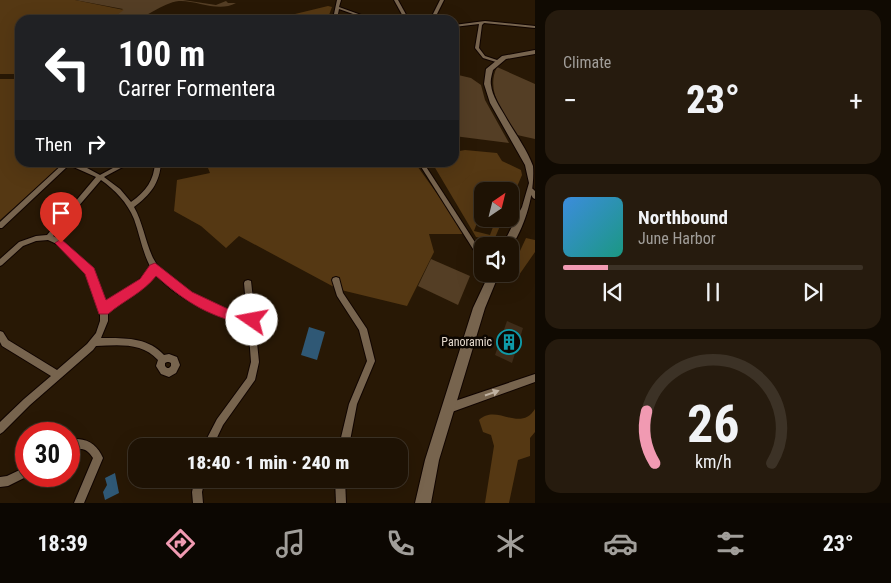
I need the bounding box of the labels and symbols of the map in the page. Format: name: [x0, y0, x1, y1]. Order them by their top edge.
north arrow: [474, 182, 519, 228]
pin: [40, 192, 82, 243]
position arrow: [225, 293, 277, 345]
building icon: Panoramic: [496, 329, 522, 355]
place label: Panoramic: [441, 335, 492, 349]
one-way arrow: [484, 389, 499, 396]
speed limit sign: 30: [15, 422, 80, 487]

